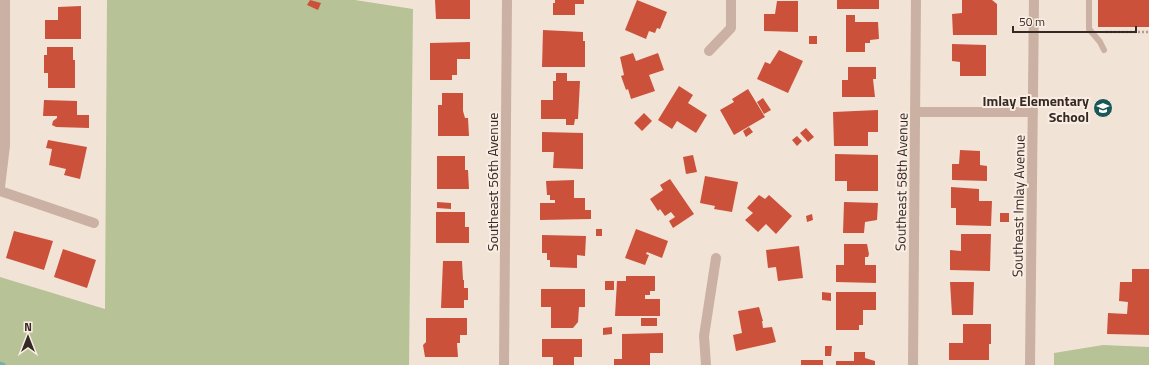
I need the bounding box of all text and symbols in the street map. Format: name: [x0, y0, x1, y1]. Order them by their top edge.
scale bar: [1013, 8, 1136, 34]
text: 50 m: [1019, 12, 1045, 31]
place label: Imlay Elementary School: [983, 90, 1089, 127]
school or university icon: Imlay Elementary School: [1092, 97, 1114, 119]
street label: Southeast 56th Avenue: [482, 113, 503, 251]
street label: Southeast 58th Avenue: [889, 113, 913, 251]
street label: Southeast Imlay Avenue: [1006, 135, 1030, 277]
north arrow: [8, 317, 48, 357]
text: N: [24, 319, 32, 335]

